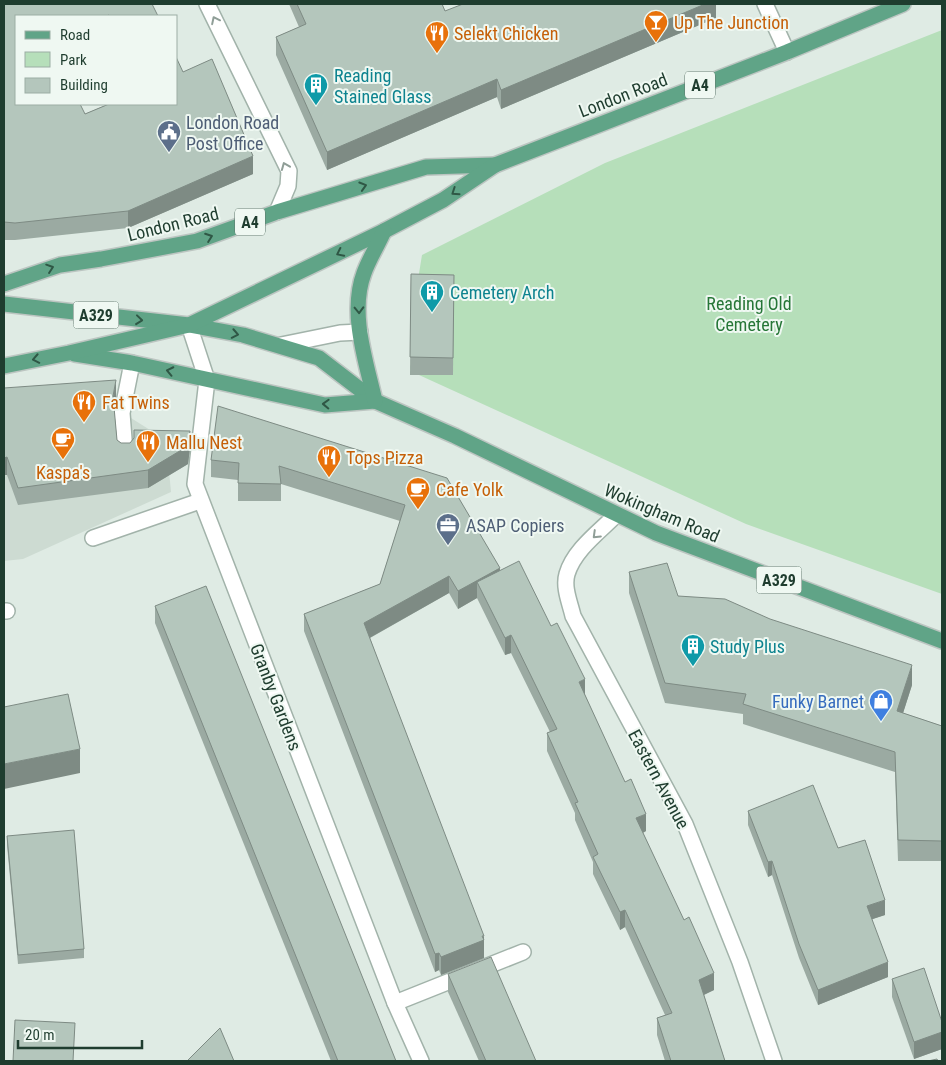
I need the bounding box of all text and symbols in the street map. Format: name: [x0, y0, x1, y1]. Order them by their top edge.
bar icon: Up The Junction: [643, 9, 669, 43]
place label: Up The Junction: [674, 12, 789, 33]
legend: [15, 15, 178, 105]
one-way arrow: [211, 16, 221, 25]
restaurant icon: Selekt Chicken: [424, 20, 450, 54]
place label: Selekt Chicken: [454, 23, 558, 44]
text: Road: [60, 26, 90, 44]
text: Park: [60, 51, 87, 69]
place label: Reading Stained Glass: [334, 65, 431, 107]
street label: London Road: [576, 68, 670, 122]
building icon: Reading Stained Glass: [303, 72, 329, 106]
road number: A4: [685, 72, 715, 98]
text: Building: [60, 76, 108, 94]
place label: London Road Post Office: [186, 112, 279, 154]
public building icon: London Road Post Office: [156, 119, 182, 153]
one-way arrow: [281, 162, 291, 171]
one-way arrow: [359, 181, 367, 191]
one-way arrow: [451, 186, 461, 195]
street label: London Road: [125, 203, 221, 245]
road number: A4: [235, 208, 265, 236]
one-way arrow: [204, 233, 213, 243]
one-way arrow: [336, 247, 345, 257]
one-way arrow: [45, 264, 54, 274]
building icon: Cemetery Arch: [419, 279, 445, 313]
place label: Cemetery Arch: [450, 282, 554, 303]
park label: Reading Old Cemetery: [706, 293, 792, 335]
road number: A329: [74, 302, 118, 328]
one-way arrow: [353, 306, 364, 314]
one-way arrow: [135, 314, 143, 325]
one-way arrow: [231, 328, 240, 338]
one-way arrow: [32, 354, 41, 364]
one-way arrow: [165, 367, 174, 377]
restaurant icon: Fat Twins: [71, 389, 97, 423]
place label: Fat Twins: [102, 392, 170, 413]
one-way arrow: [322, 399, 330, 409]
cafe icon: Kaspa's: [50, 426, 76, 460]
restaurant icon: Mallu Nest: [135, 429, 161, 463]
place label: Mallu Nest: [166, 432, 242, 453]
restaurant icon: Tops Pizza: [316, 444, 342, 478]
place label: Tops Pizza: [346, 447, 423, 468]
place label: Kaspa's: [36, 462, 90, 483]
cafe icon: Cafe Yolk: [405, 476, 431, 510]
place label: Cafe Yolk: [436, 479, 503, 500]
street label: Wokingham Road: [601, 479, 723, 547]
office icon: ASAP Copiers: [435, 512, 461, 546]
place label: ASAP Copiers: [466, 515, 565, 536]
one-way arrow: [593, 529, 602, 538]
road number: A329: [756, 566, 802, 594]
building icon: Study Plus: [680, 633, 706, 667]
place label: Study Plus: [710, 636, 785, 657]
street label: Granby Gardens: [246, 641, 306, 753]
shop icon: Funky Barnet: [868, 688, 894, 722]
place label: Funky Barnet: [772, 691, 864, 712]
street label: Eastern Avenue: [624, 726, 694, 832]
scale bar: [18, 1018, 141, 1050]
text: 20 m: [25, 1026, 55, 1044]

